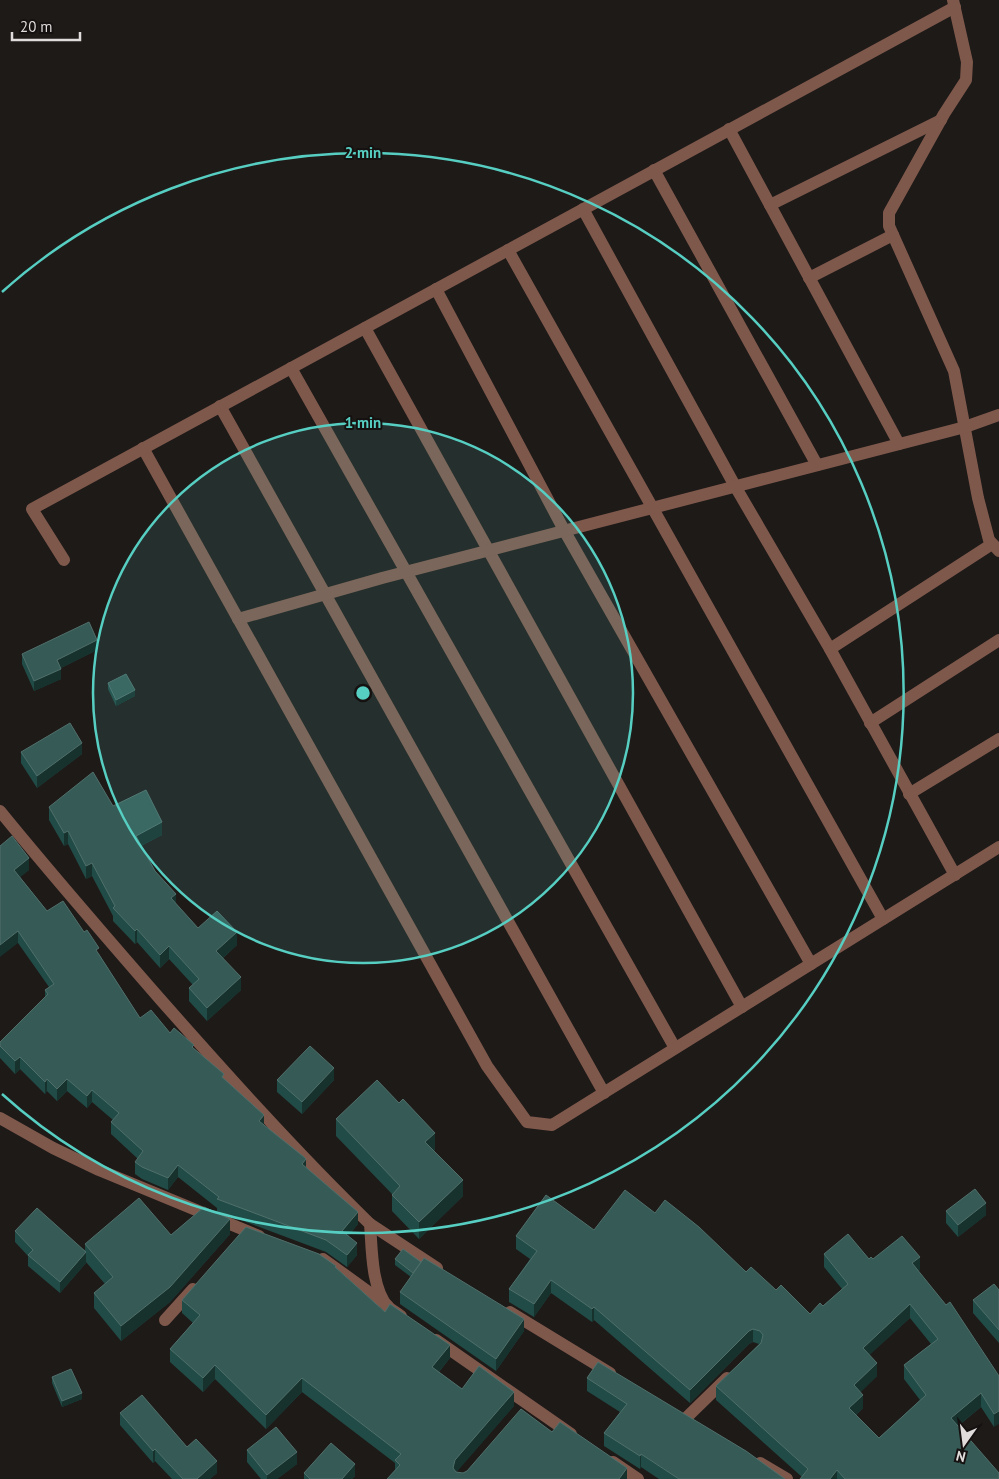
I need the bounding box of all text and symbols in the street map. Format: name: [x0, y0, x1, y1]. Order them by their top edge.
scale bar: [12, 10, 80, 42]
text: 20 m: [20, 17, 53, 36]
text: 2 min: [345, 143, 381, 162]
text: 1 min: [345, 413, 381, 432]
centre of rings: [354, 684, 372, 702]
north arrow: [939, 1419, 989, 1469]
text: N: [954, 1447, 967, 1466]

